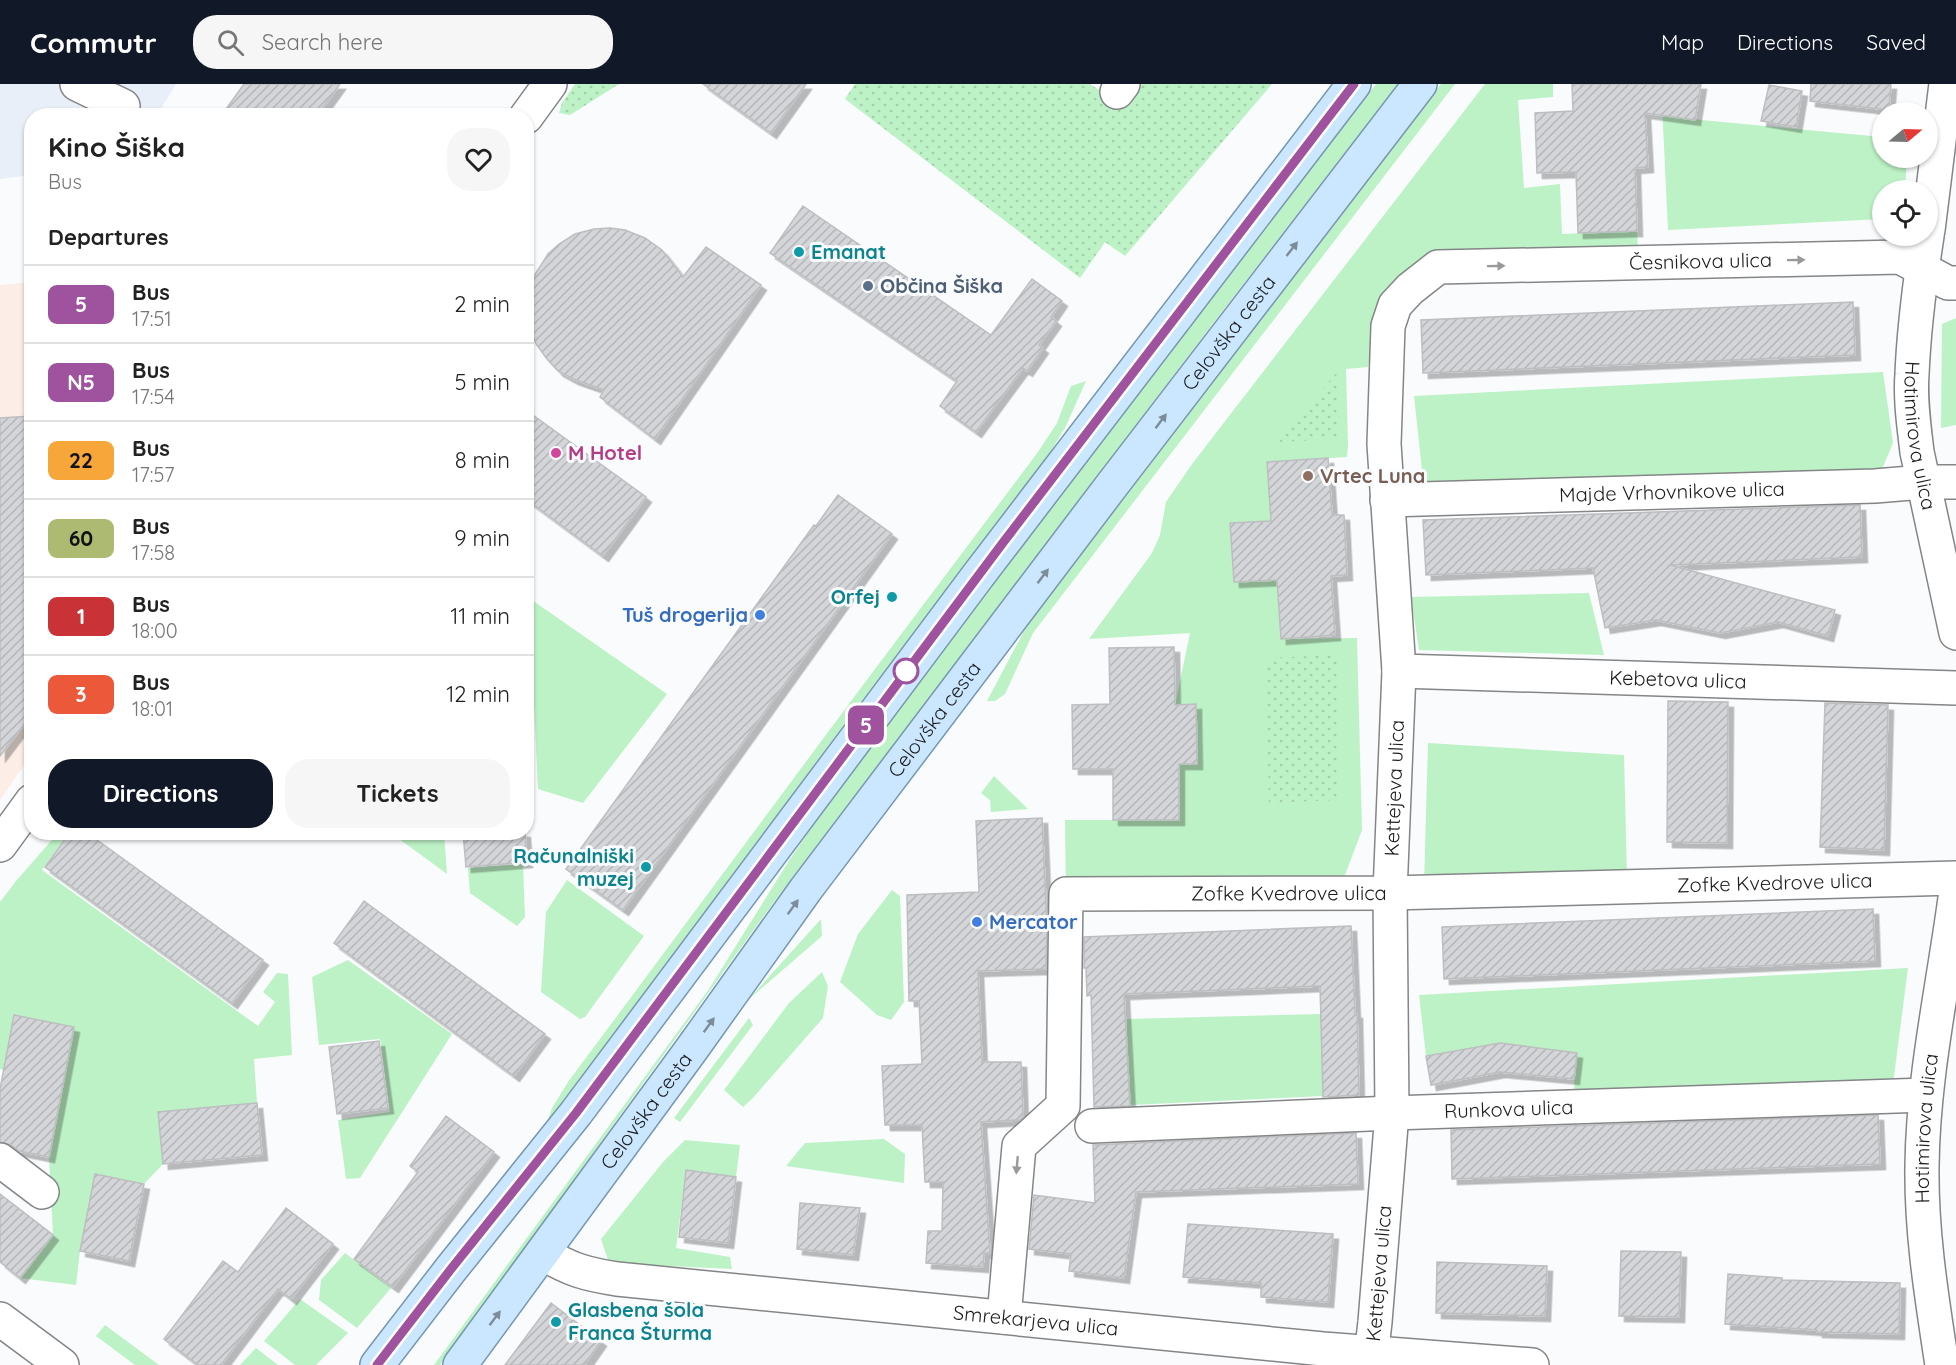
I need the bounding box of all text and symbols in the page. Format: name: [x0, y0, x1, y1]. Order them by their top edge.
search box: [193, 15, 613, 69]
text: Commutr: [30, 25, 157, 60]
icon: search: [214, 26, 247, 59]
text: Search here: [262, 28, 383, 56]
text: Map: [1661, 29, 1704, 55]
text: Directions: [1737, 29, 1833, 55]
text: Saved: [1866, 29, 1926, 55]
north arrow: [1872, 102, 1938, 168]
map controls: [1872, 102, 1938, 246]
button: heart: [447, 128, 510, 191]
text: Kino Šiška: [48, 129, 185, 164]
text: Bus: [48, 169, 82, 194]
button: locate: [1872, 180, 1938, 246]
text: Departures: [48, 223, 169, 251]
place label: Emanat: [811, 239, 886, 264]
one-way arrow: [1286, 242, 1298, 257]
marker: Emanat: [792, 245, 806, 259]
street label: Česnikova ulica: [1629, 247, 1772, 275]
one-way arrow: [1787, 255, 1806, 264]
one-way arrow: [1487, 261, 1506, 271]
street label: Celovška cesta: [1176, 270, 1281, 395]
place label: Občina Šiška: [880, 273, 1003, 298]
text: Bus: [132, 278, 170, 306]
marker: Občina Šiška: [861, 279, 875, 293]
text: 2 min: [454, 290, 510, 318]
text: 5: [75, 291, 87, 317]
text: 17:51: [132, 306, 172, 331]
text: Bus: [132, 356, 170, 384]
street label: Hotimirova ulica: [1899, 360, 1942, 512]
text: 5 min: [455, 368, 510, 396]
text: N5: [67, 369, 95, 395]
text: 17:54: [132, 384, 175, 409]
one-way arrow: [1155, 413, 1167, 429]
text: Bus: [132, 434, 170, 462]
place label: M Hotel: [568, 440, 642, 465]
text: 8 min: [455, 446, 510, 474]
marker: M Hotel: [549, 446, 563, 460]
text: 22: [69, 447, 93, 473]
text: 17:57: [132, 462, 175, 487]
place label: Vrtec Luna: [1320, 463, 1425, 488]
marker: Vrtec Luna: [1301, 469, 1315, 483]
street label: Majde Vrhovnikove ulica: [1559, 476, 1785, 507]
text: Bus: [132, 512, 170, 540]
text: 9 min: [454, 524, 510, 552]
text: 60: [69, 525, 93, 551]
text: 17:58: [132, 540, 175, 565]
one-way arrow: [1037, 568, 1049, 584]
place label: Orfej: [831, 584, 880, 609]
text: Bus: [132, 590, 170, 618]
marker: Orfej: [885, 590, 899, 604]
text: 11 min: [450, 602, 510, 630]
place label: Tuš drogerija: [622, 602, 748, 627]
text: 1: [77, 603, 85, 629]
marker: Tuš drogerija: [753, 608, 767, 622]
text: 18:00: [132, 618, 178, 643]
street label: Celovška cesta: [882, 656, 986, 782]
unlabelled marker: [893, 658, 919, 684]
street label: Kebetova ulica: [1609, 664, 1747, 694]
text: Bus: [132, 668, 170, 696]
text: 12 min: [446, 680, 510, 708]
text: 3: [75, 681, 87, 707]
text: 18:01: [132, 696, 173, 721]
line badge: 5: [846, 706, 886, 744]
text: 5: [860, 712, 872, 738]
street label: Kettejeva ulica: [1378, 719, 1409, 857]
button: Directions: [48, 759, 273, 828]
button: Tickets: [285, 759, 510, 828]
place label: Računalniški muzej: [513, 843, 634, 891]
marker: Računalniški muzej: [639, 860, 653, 874]
street label: Zofke Kvedrove ulica: [1677, 867, 1873, 897]
street label: Zofke Kvedrove ulica: [1191, 880, 1387, 906]
one-way arrow: [787, 900, 799, 916]
place label: Mercator: [989, 909, 1078, 934]
marker: Mercator: [970, 915, 984, 929]
one-way arrow: [703, 1017, 715, 1033]
street label: Celovška cesta: [595, 1047, 697, 1174]
street label: Hotimirova ulica: [1909, 1052, 1943, 1204]
street label: Runkova ulica: [1444, 1094, 1574, 1123]
one-way arrow: [1012, 1156, 1022, 1175]
street label: Kettejeva ulica: [1360, 1204, 1396, 1343]
place label: Glasbena šola Franca Šturma: [568, 1297, 712, 1345]
street label: Smrekarjeva ulica: [952, 1299, 1120, 1341]
one-way arrow: [489, 1310, 501, 1326]
marker: Glasbena šola Franca Šturma: [549, 1315, 563, 1329]

